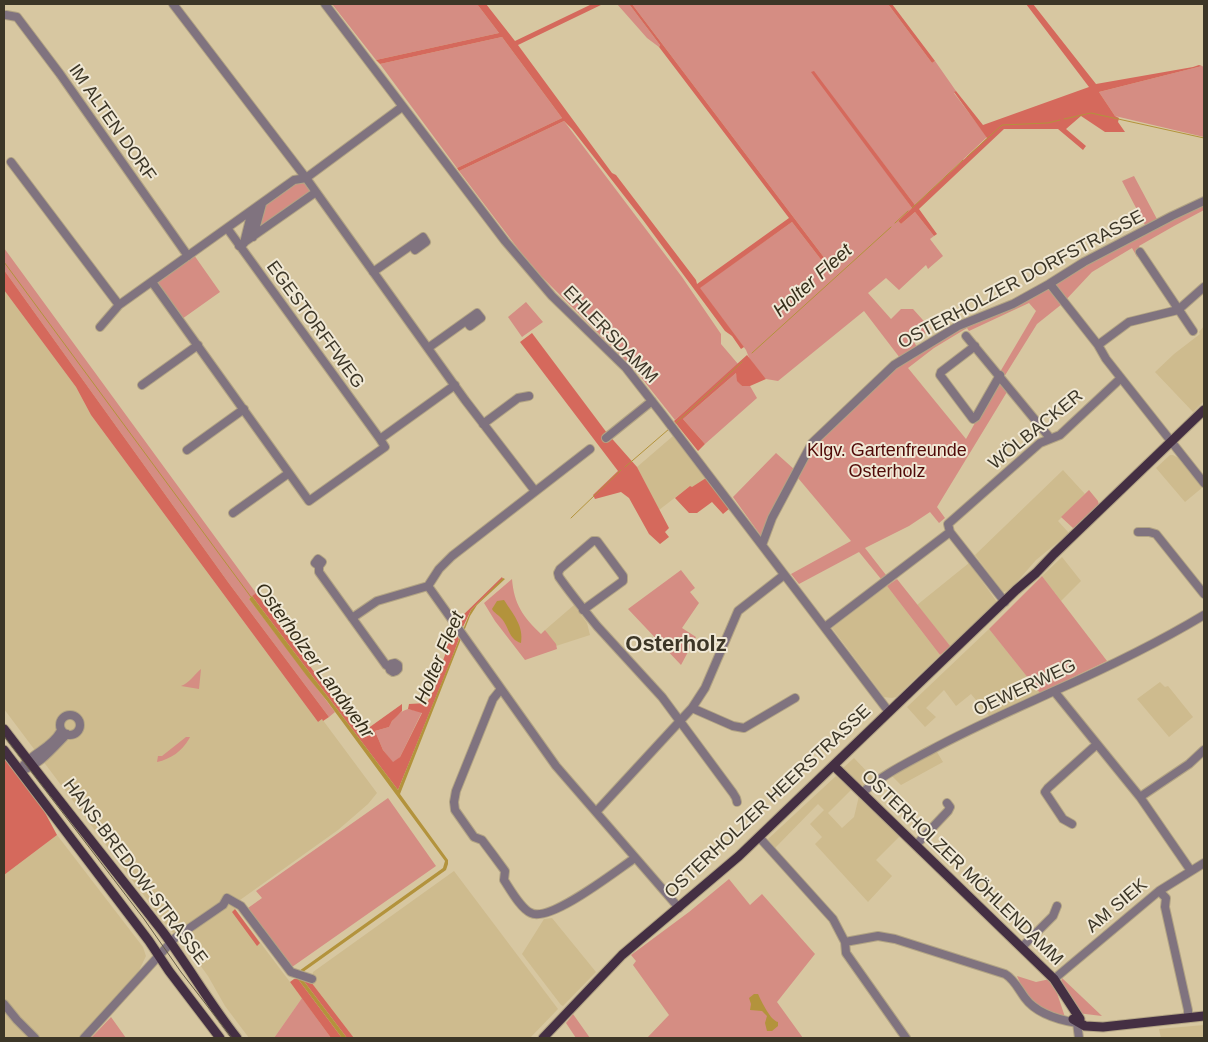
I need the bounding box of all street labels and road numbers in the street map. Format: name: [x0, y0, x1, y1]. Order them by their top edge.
street label: IM ALTEN DORF: [64, 60, 160, 186]
street label: OSTERHOLZER DORFSTRASSE: [895, 206, 1147, 354]
street label: EGESTORFFWEG: [261, 257, 369, 393]
street label: EHLERSDAMM: [558, 282, 662, 388]
street label: WÖLBACKER: [985, 385, 1087, 475]
street label: OEWERWEG: [970, 655, 1080, 721]
street label: OSTERHOLZER HEERSTRASSE: [660, 701, 876, 903]
street label: OSTERHOLZER MÖHLENDAMM: [857, 766, 1067, 970]
street label: HANS-BREDOW-STRASSE: [58, 775, 212, 969]
street label: AM SIEK: [1082, 874, 1152, 938]

